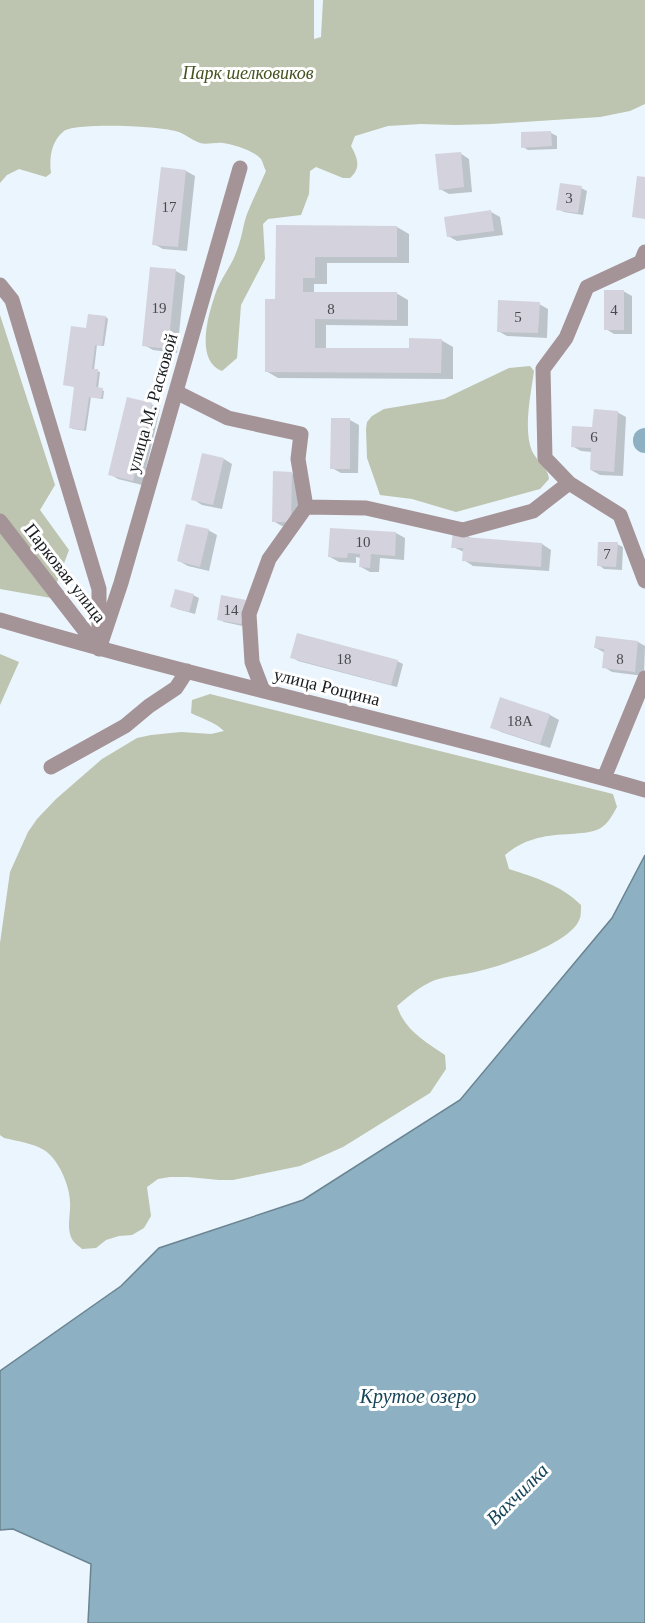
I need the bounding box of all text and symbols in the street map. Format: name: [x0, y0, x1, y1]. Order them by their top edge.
park label: Парк шелковиков: [182, 63, 314, 83]
house number: 3: [565, 190, 573, 206]
house number: 17: [162, 199, 177, 215]
house number: 19: [152, 300, 167, 316]
house number: 8: [327, 301, 335, 317]
house number: 4: [610, 302, 618, 318]
house number: 5: [514, 309, 522, 325]
street label: улица М. Расковой: [123, 331, 182, 475]
house number: 6: [590, 429, 598, 445]
street label: Парковая улица: [20, 519, 110, 627]
house number: 10: [356, 534, 371, 550]
house number: 7: [603, 546, 611, 562]
house number: 14: [224, 602, 239, 618]
house number: 18: [337, 651, 352, 667]
house number: 8: [616, 651, 624, 667]
street label: улица Рощина: [272, 664, 382, 710]
house number: 18А: [507, 713, 533, 729]
water label: Крутое озеро: [359, 1385, 476, 1408]
water label: Вахчилка: [482, 1459, 552, 1529]

